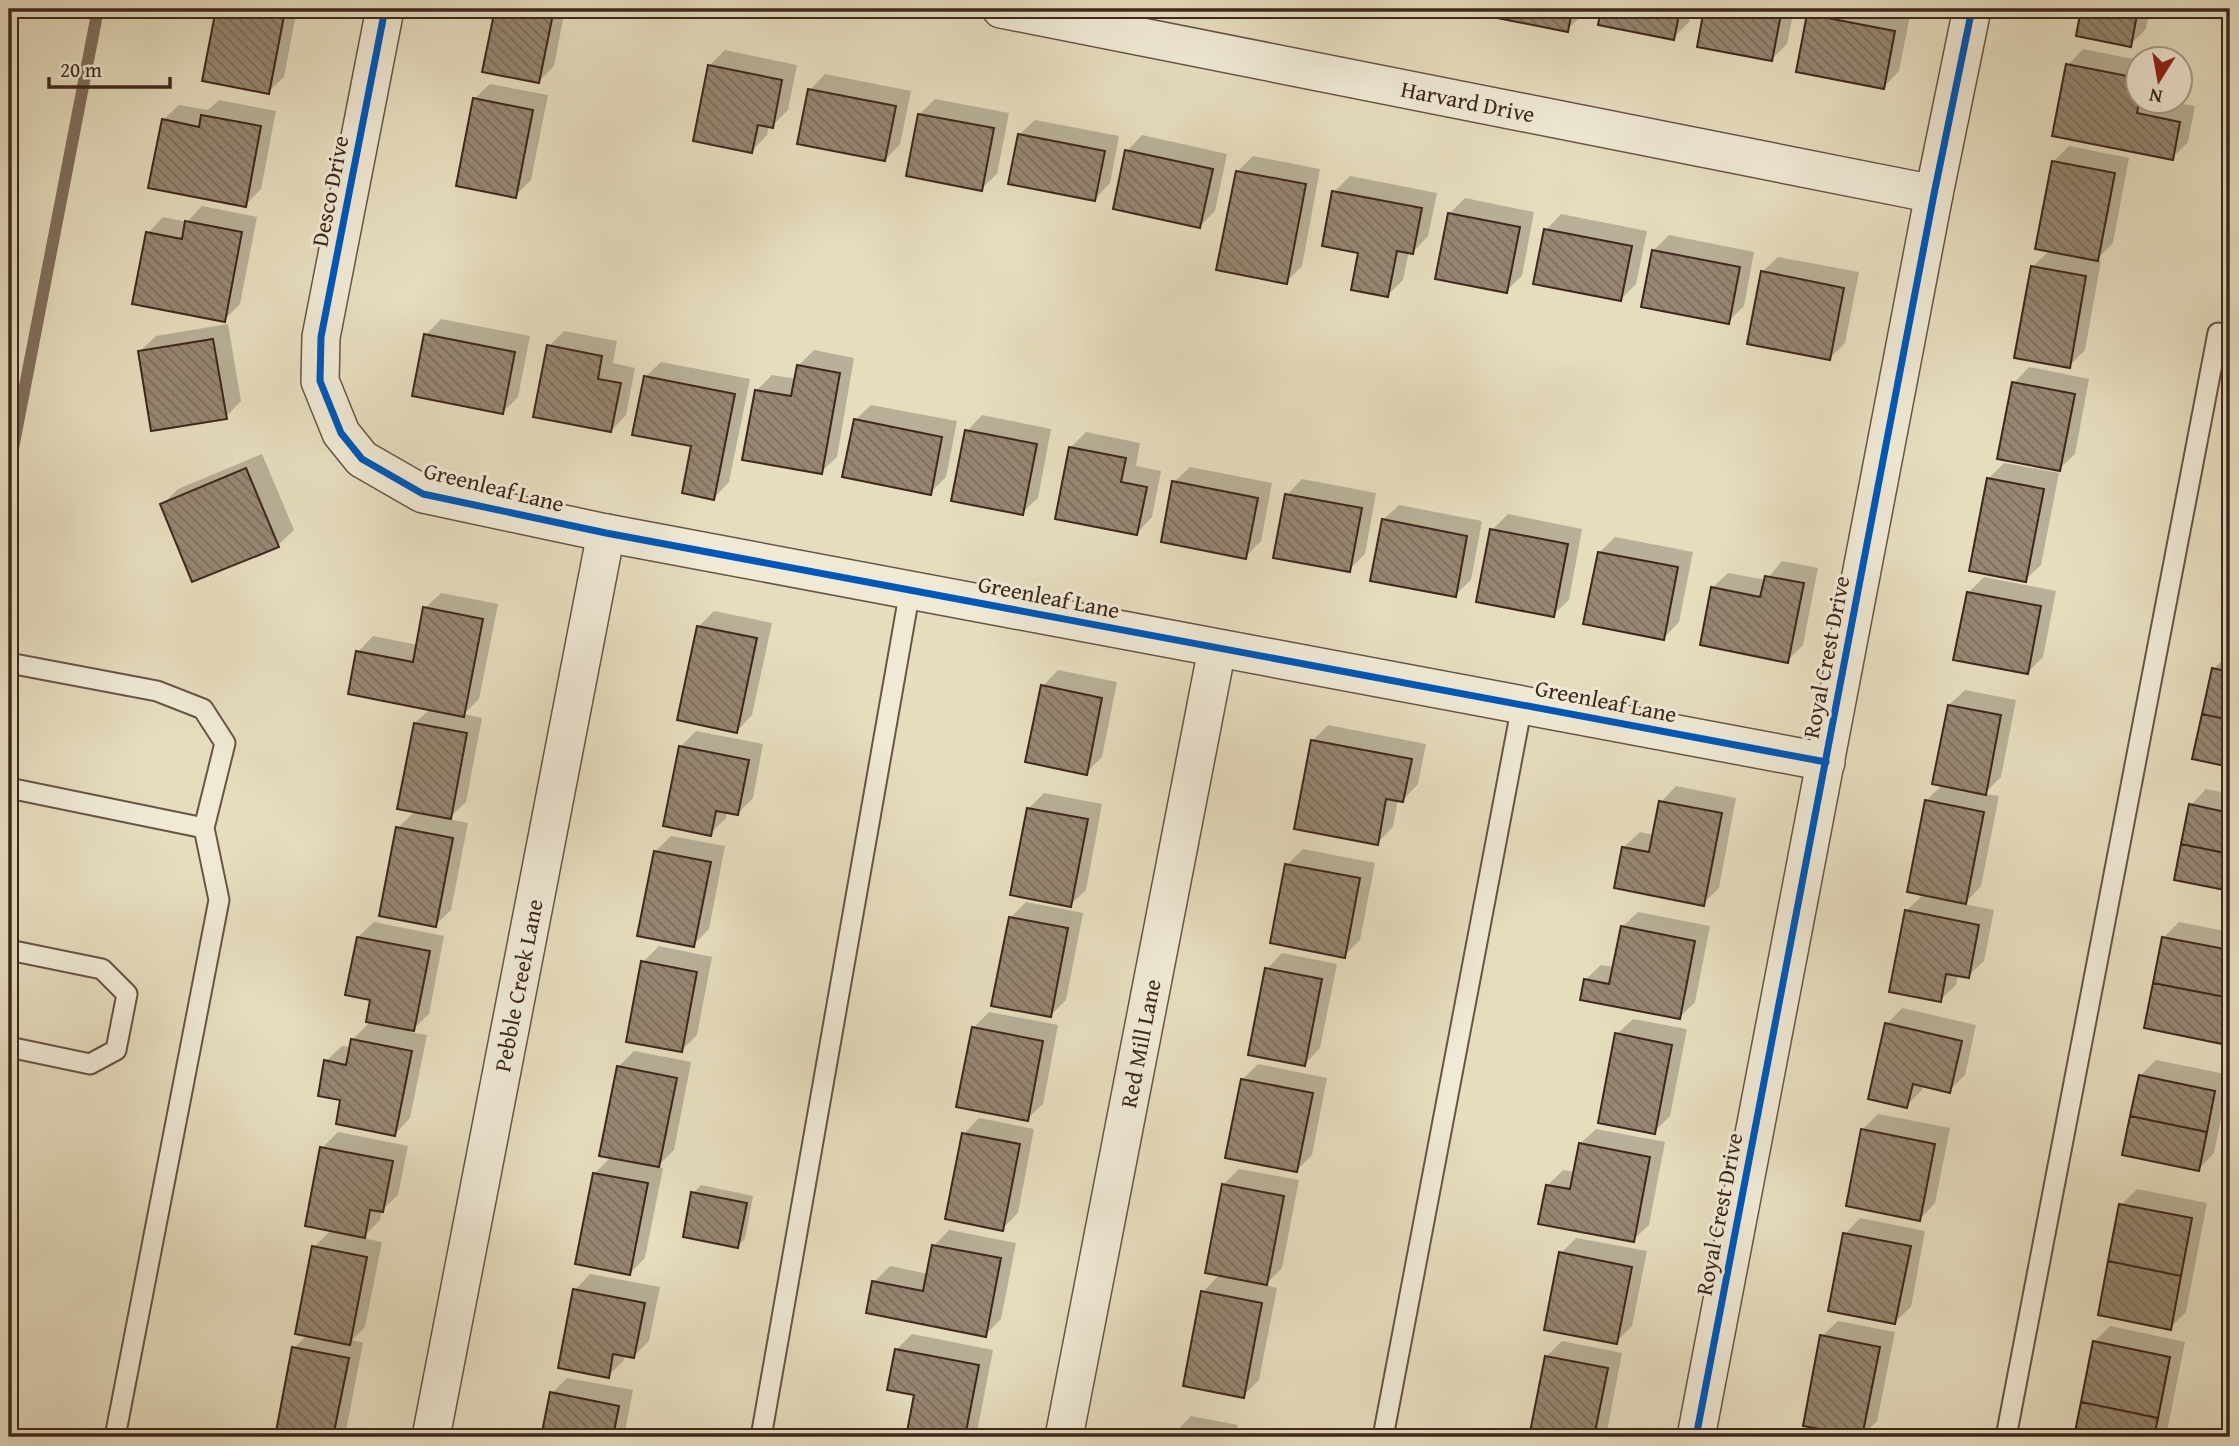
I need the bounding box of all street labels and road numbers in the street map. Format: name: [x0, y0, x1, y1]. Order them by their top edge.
street label: Harvard Drive: [1398, 72, 1538, 130]
street label: Desco Drive: [303, 133, 356, 249]
street label: Greenleaf Lane: [420, 453, 568, 520]
street label: Greenleaf Lane: [975, 567, 1123, 626]
street label: Royal Crest Drive: [1794, 573, 1857, 741]
street label: Greenleaf Lane: [1532, 671, 1680, 730]
street label: Pebble Creek Lane: [485, 896, 551, 1074]
street label: Red Mill Lane: [1111, 976, 1169, 1110]
street label: Royal Crest Drive: [1687, 1130, 1750, 1298]

